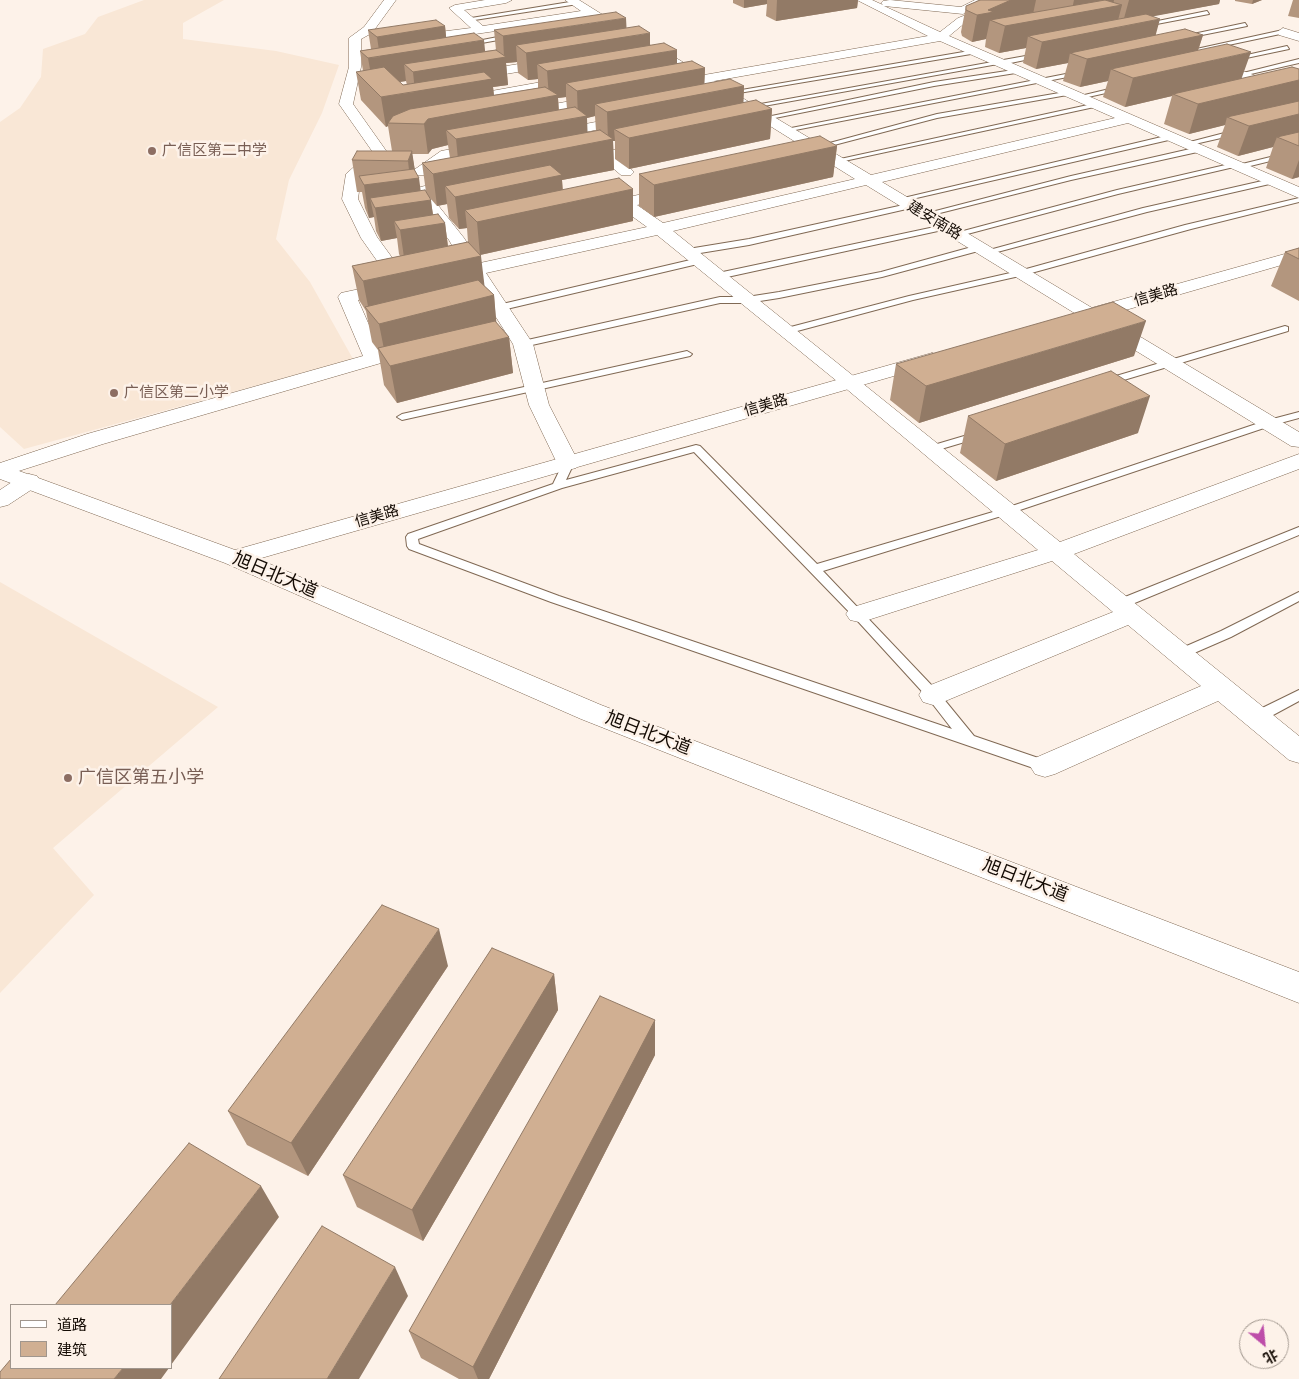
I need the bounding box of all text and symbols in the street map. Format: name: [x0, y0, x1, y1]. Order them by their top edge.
place label: 广信区第二中学: [162, 142, 267, 160]
marker: 广信区第二中学: [146, 145, 158, 157]
street label: 建安南路: [904, 198, 964, 244]
street label: 信美路: [1132, 281, 1180, 311]
place label: 广信区第二小学: [124, 384, 229, 402]
marker: 广信区第二小学: [108, 387, 120, 399]
street label: 信美路: [742, 391, 790, 421]
street label: 信美路: [353, 502, 401, 532]
street label: 旭日北大道: [229, 548, 321, 604]
street label: 旭日北大道: [602, 708, 694, 760]
place label: 广信区第五小学: [78, 767, 204, 789]
marker: 广信区第五小学: [62, 772, 74, 784]
street label: 旭日北大道: [979, 855, 1071, 907]
legend: [10, 1304, 172, 1369]
text: 道路: [57, 1316, 87, 1334]
north arrow: [1239, 1319, 1289, 1369]
text: 建筑: [57, 1341, 87, 1359]
text: 北: [1261, 1346, 1281, 1367]

